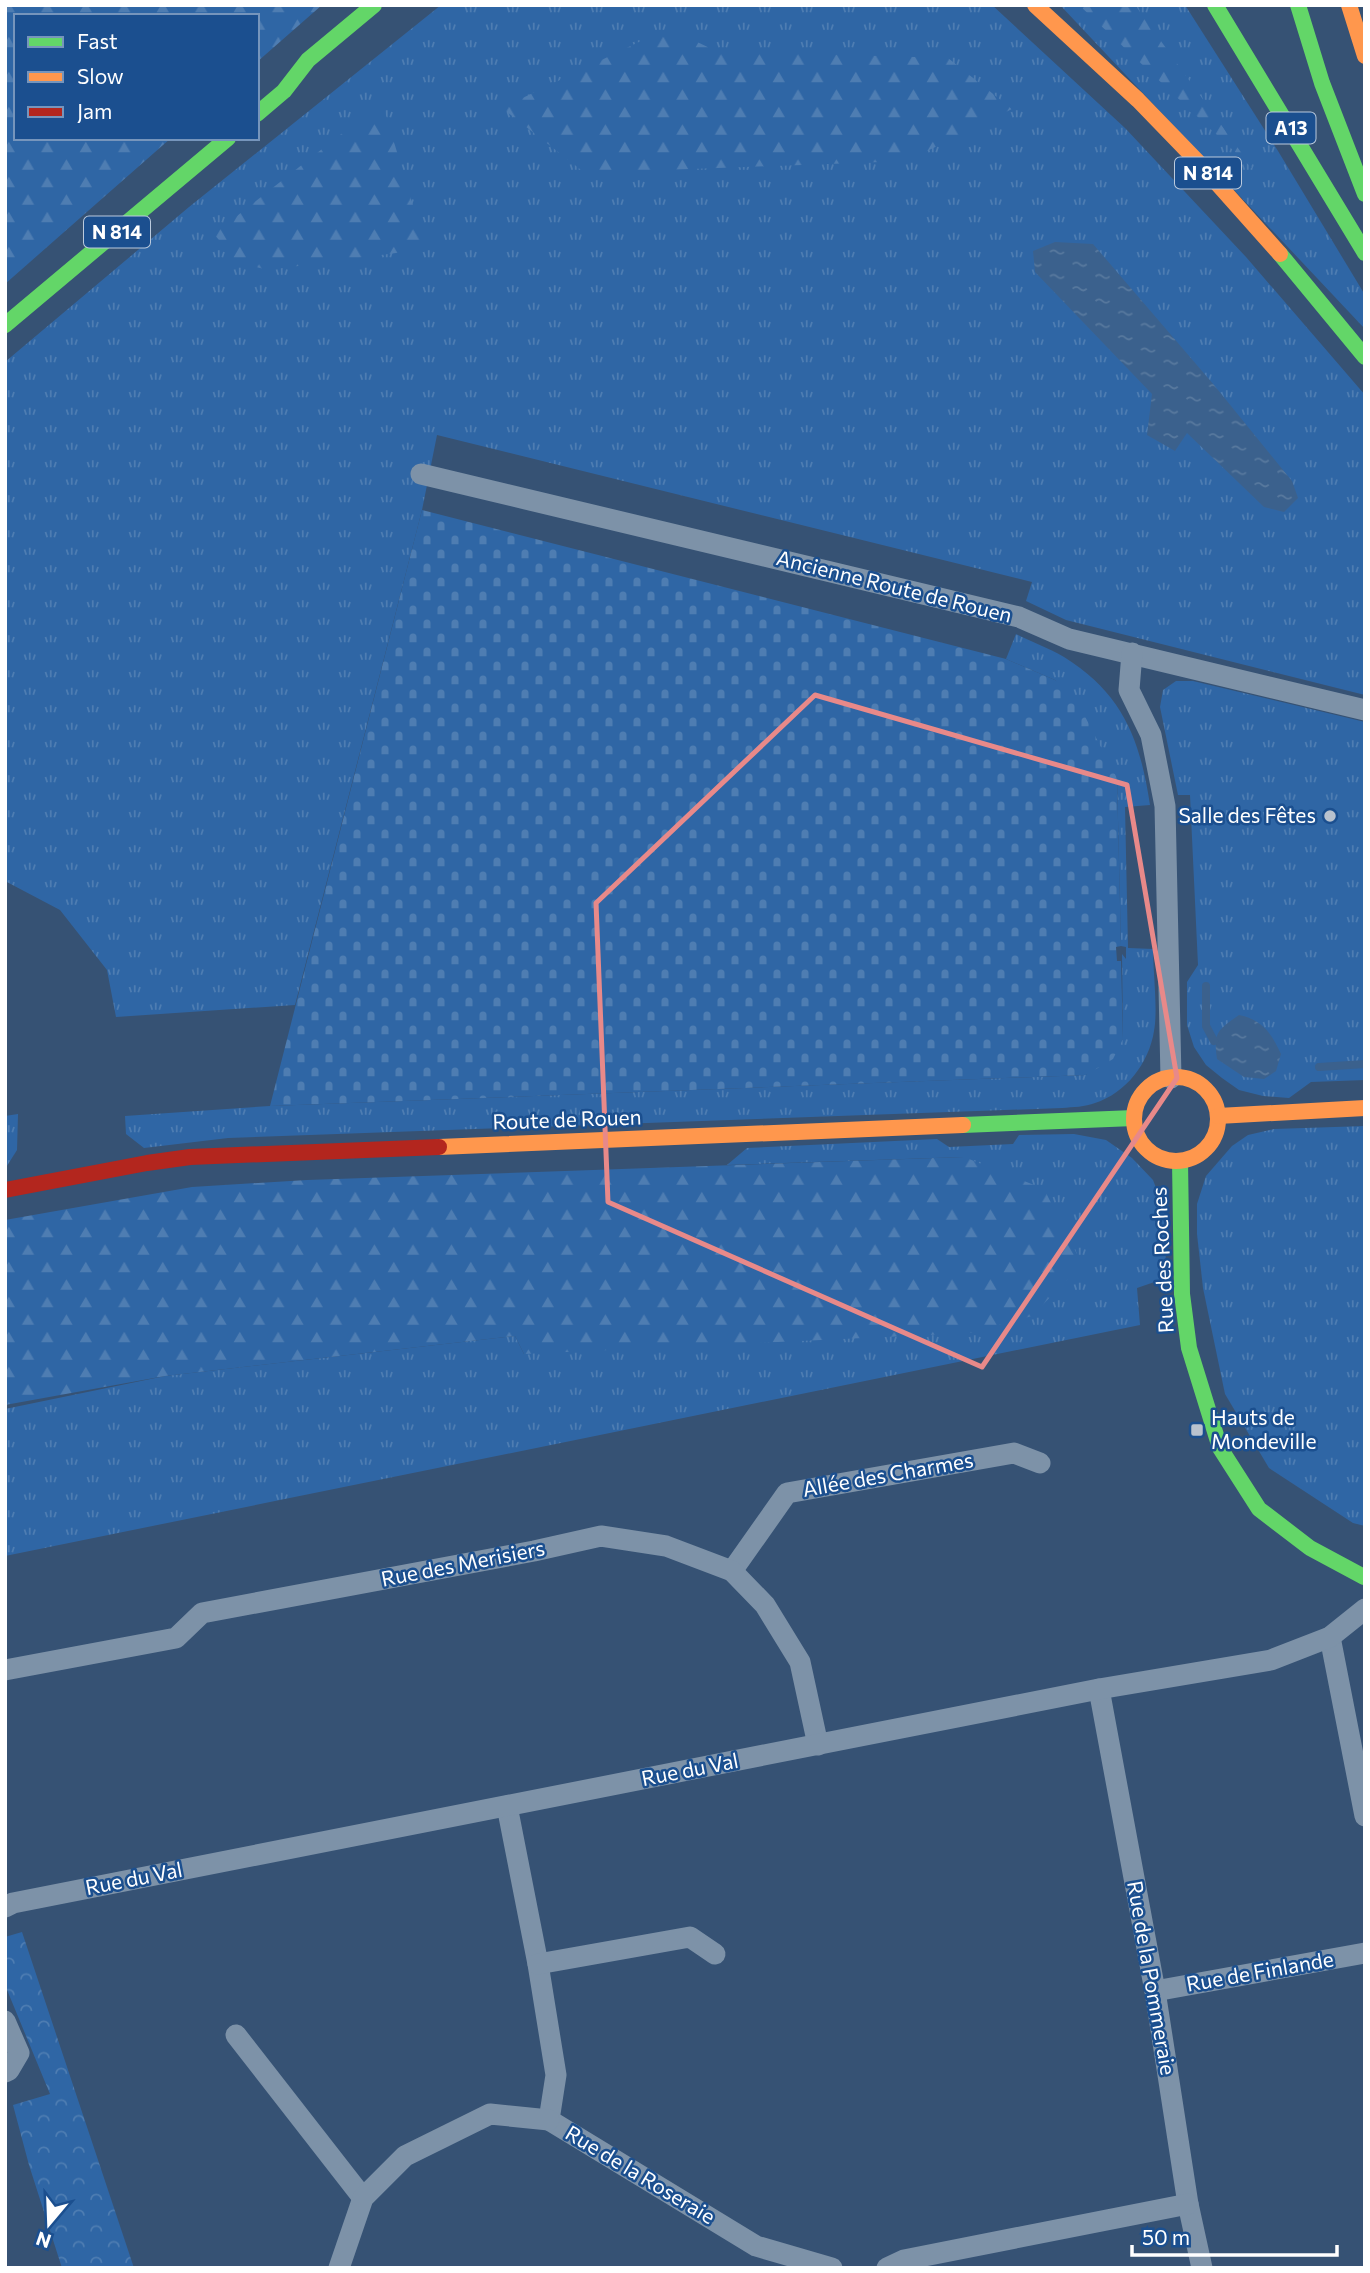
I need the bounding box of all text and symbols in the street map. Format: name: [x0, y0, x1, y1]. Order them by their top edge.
legend: [14, 14, 259, 140]
text: Fast: [77, 28, 118, 53]
text: Slow: [77, 63, 124, 88]
text: Jam: [77, 98, 112, 123]
road number: A13: [1266, 112, 1316, 144]
road number: N 814: [1175, 158, 1241, 188]
road number: N 814: [84, 216, 150, 248]
street label: Ancienne Route de Rouen: [774, 544, 1015, 627]
place label: Salle des Fêtes: [1179, 802, 1316, 827]
marker: Salle des Fêtes: [1322, 808, 1338, 824]
street label: Route de Rouen: [492, 1103, 642, 1134]
street label: Rue des Roches: [1145, 1186, 1178, 1334]
place label: Hauts de Mondeville: [1211, 1404, 1316, 1453]
marker: Hauts de Mondeville: [1189, 1422, 1205, 1438]
street label: Allée des Charmes: [800, 1446, 975, 1501]
street label: Rue des Merisiers: [379, 1534, 547, 1591]
street label: Rue du Val: [639, 1747, 740, 1790]
street label: Rue du Val: [83, 1856, 184, 1899]
street label: Rue de la Pommeraie: [1123, 1879, 1182, 2077]
street label: Rue de Finlande: [1184, 1945, 1335, 1996]
street label: Rue de la Roseraie: [561, 2119, 720, 2228]
north arrow: [14, 2189, 84, 2259]
scale bar: [1132, 2214, 1337, 2258]
text: 50 m: [1142, 2224, 1190, 2249]
text: N: [33, 2227, 54, 2254]

